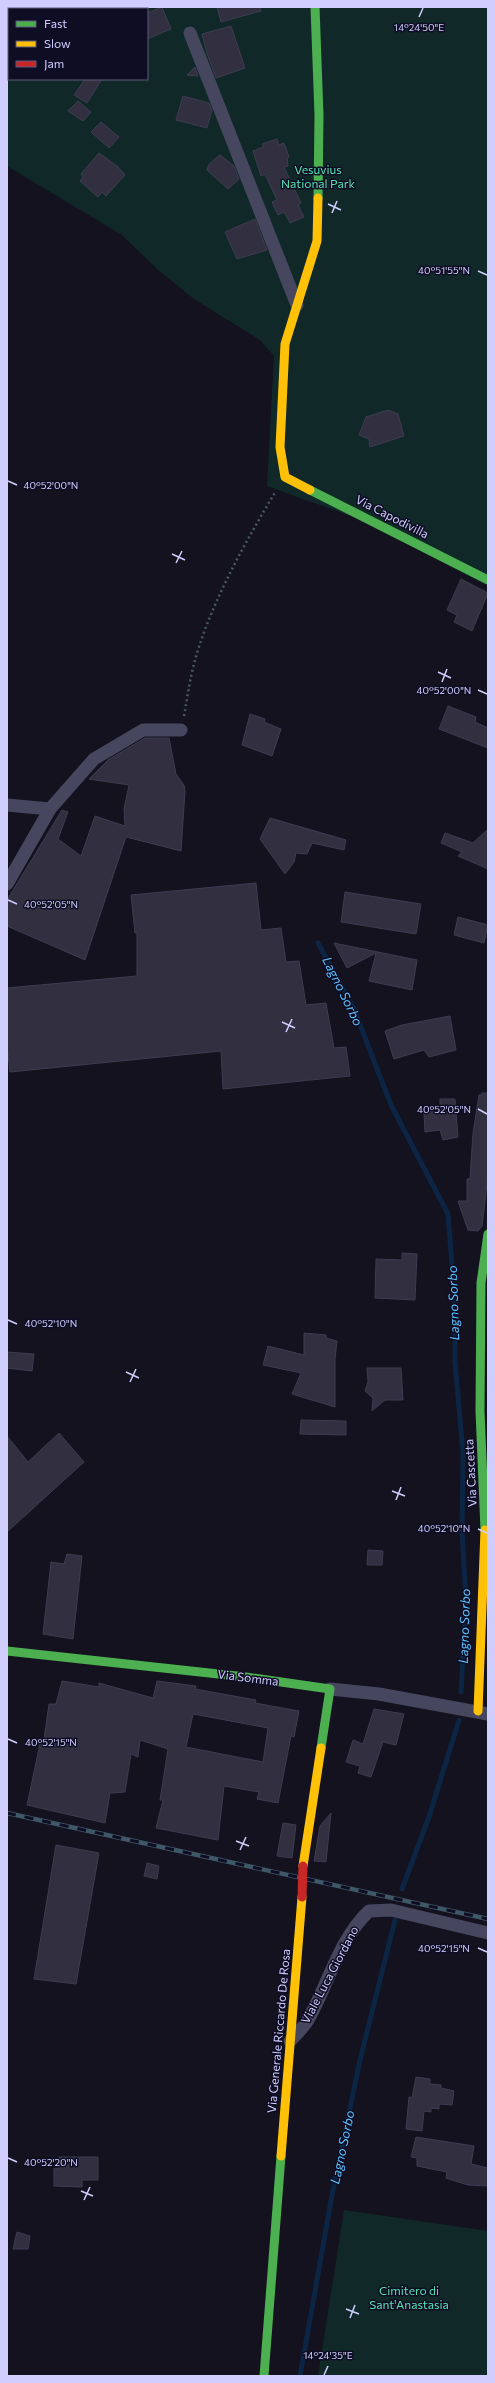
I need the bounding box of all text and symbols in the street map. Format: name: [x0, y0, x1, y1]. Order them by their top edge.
legend: [8, 8, 148, 80]
text: Fast: [44, 16, 67, 30]
text: 14°24'50"E: [394, 21, 444, 33]
text: Slow: [44, 36, 71, 50]
text: Jam: [44, 56, 64, 71]
park label: Vesuvius National Park: [281, 162, 356, 190]
text: 40°51'55"N: [418, 264, 470, 276]
text: 40°52'00"N: [24, 479, 78, 491]
street label: Via Capodivilla: [354, 492, 431, 541]
text: 40°52'00"N: [417, 684, 471, 696]
text: 40°52'05"N: [24, 898, 78, 910]
water label: Lagno Sorbo: [319, 954, 367, 1028]
text: 40°52'05"N: [417, 1103, 471, 1115]
water label: Lagno Sorbo: [444, 1265, 462, 1341]
text: 40°52'10"N: [25, 1317, 77, 1329]
street label: Via Cascetta: [461, 1439, 479, 1507]
text: 40°52'10"N: [418, 1522, 470, 1534]
water label: Lagno Sorbo: [455, 1588, 473, 1664]
street label: Via Somma: [217, 1666, 279, 1688]
text: 40°52'15"N: [25, 1736, 77, 1748]
street label: Viale Luca Giordano: [298, 1923, 361, 2026]
text: 40°52'15"N: [418, 1942, 470, 1954]
street label: Via Generale Riccardo De Rosa: [264, 1948, 292, 2114]
water label: Lagno Sorbo: [326, 2108, 358, 2185]
text: 40°52'20"N: [24, 2156, 78, 2168]
park label: Cimitero di Sant'Anastasia: [369, 2283, 449, 2311]
text: 14°24'35"E: [303, 2349, 353, 2361]

